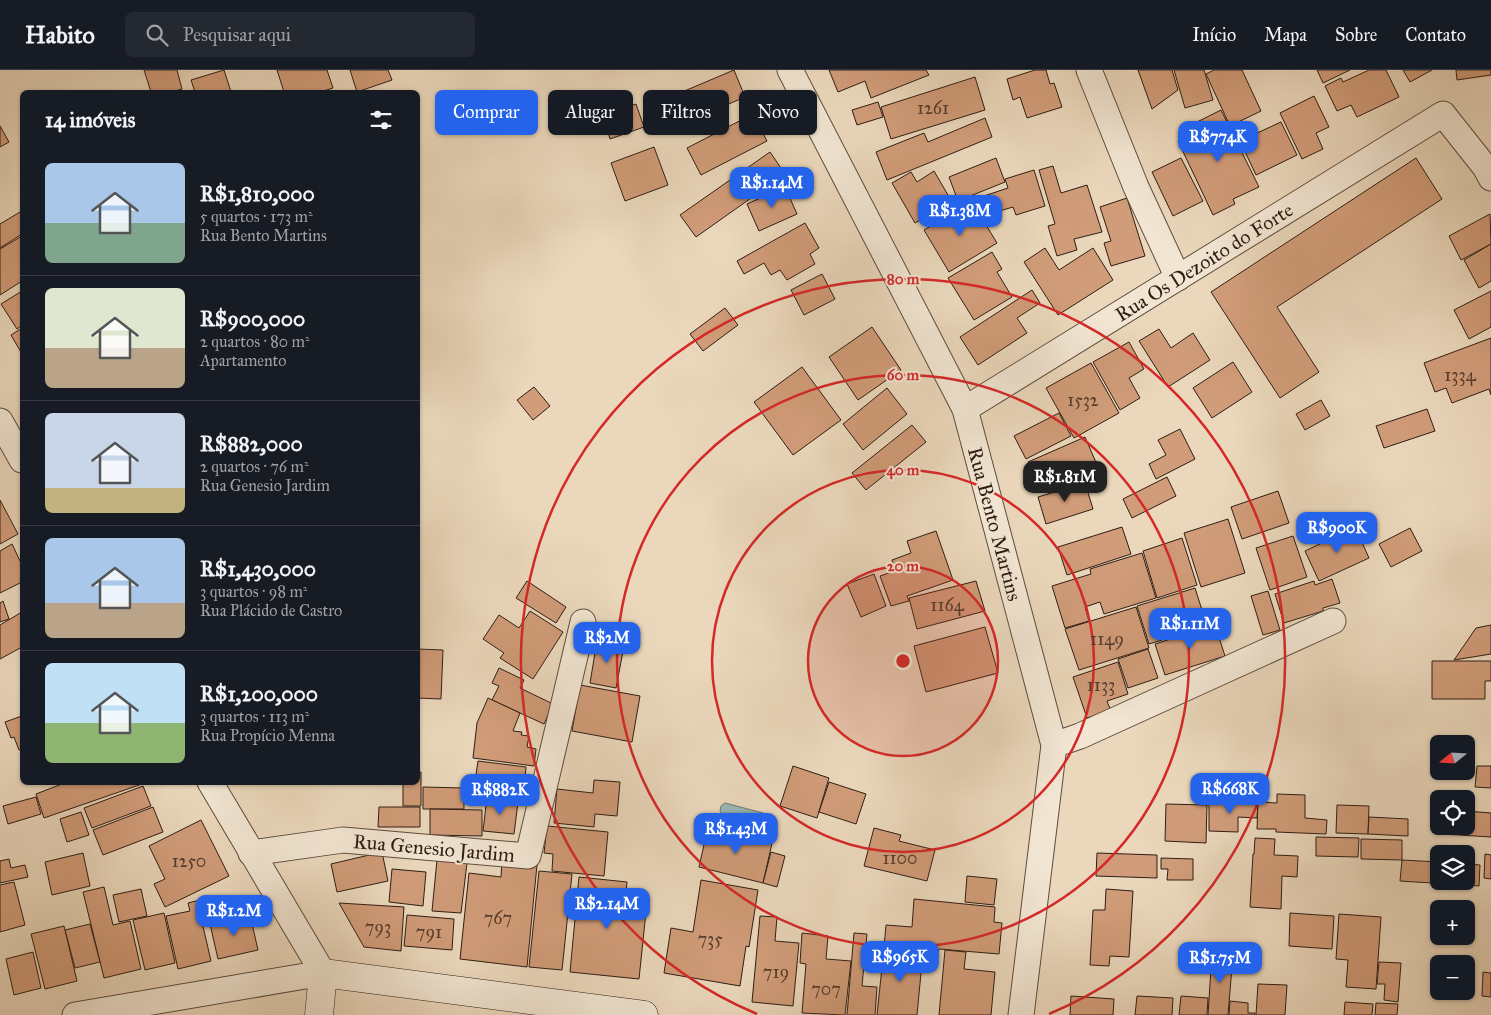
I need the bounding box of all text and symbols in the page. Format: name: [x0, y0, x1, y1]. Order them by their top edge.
search box: [125, 12, 475, 57]
text: Habito: [25, 20, 95, 50]
icon: search: [143, 21, 171, 49]
text: Pesquisar aqui: [183, 23, 291, 46]
text: Início: [1192, 24, 1236, 46]
text: Mapa: [1264, 24, 1307, 46]
text: Sobre: [1335, 24, 1377, 46]
text: Contato: [1405, 24, 1466, 46]
chip: Comprar: [435, 90, 538, 135]
chip: Alugar: [548, 90, 633, 135]
chip: Filtros: [643, 90, 729, 135]
chip: Novo: [739, 90, 817, 135]
house number: 1261: [917, 97, 949, 119]
icon: filters: [367, 106, 395, 134]
text: 14 imóveis: [45, 107, 135, 133]
pin: R$774K: [1177, 121, 1259, 163]
text: R$774K: [1189, 127, 1247, 146]
pin: R$1.14M: [726, 166, 818, 209]
text: R$1.14M: [741, 173, 803, 192]
text: R$1,810,000: [200, 181, 315, 207]
icon: home: [85, 183, 145, 243]
pin: R$1.38M: [914, 194, 1006, 237]
street label: Rua Os Dezoito do Forte: [1111, 197, 1297, 327]
text: R$1.38M: [929, 201, 991, 220]
text: 5 quartos · 173 m²: [200, 207, 313, 226]
text: Rua Bento Martins: [200, 226, 327, 245]
text: 80 m: [887, 270, 920, 288]
text: R$900,000: [200, 306, 305, 332]
icon: home: [85, 308, 145, 368]
text: 2 quartos · 80 m²: [200, 332, 310, 351]
text: Apartamento: [200, 351, 286, 370]
house number: 1334: [1444, 364, 1477, 386]
text: 60 m: [887, 366, 920, 384]
house number: 1532: [1067, 389, 1099, 411]
text: R$882,000: [200, 431, 303, 457]
icon: home: [85, 433, 145, 493]
street label: Rua Bento Martins: [963, 444, 1027, 604]
text: 2 quartos · 76 m²: [200, 457, 309, 476]
pin: R$1.81M: [1019, 460, 1111, 503]
text: 40 m: [887, 461, 920, 480]
text: R$1.81M: [1034, 467, 1096, 486]
text: Rua Genesio Jardim: [200, 476, 330, 495]
pin: R$900K: [1296, 512, 1378, 554]
text: R$900K: [1307, 518, 1367, 537]
text: R$1,430,000: [200, 556, 316, 582]
text: 20 m: [887, 557, 919, 575]
icon: home: [85, 558, 145, 618]
text: 3 quartos · 98 m²: [200, 582, 308, 601]
house number: 1164: [930, 594, 965, 616]
text: Rua Plácido de Castro: [200, 601, 342, 620]
pin: R$1.11M: [1144, 608, 1236, 650]
text: R$1.11M: [1160, 614, 1220, 633]
pin: R$2M: [577, 622, 637, 664]
text: R$2M: [584, 628, 630, 647]
house number: 1149: [1090, 628, 1124, 650]
centre of rings: [894, 652, 912, 670]
house number: 1133: [1087, 674, 1115, 696]
text: R$1,200,000: [200, 681, 318, 707]
icon: home: [85, 683, 145, 743]
text: 3 quartos · 113 m²: [200, 707, 309, 726]
text: Rua Propício Menna: [200, 726, 335, 745]
north arrow: [1430, 735, 1475, 780]
map controls: [1430, 735, 1475, 1000]
pin: R$668K: [1189, 772, 1271, 815]
pin: R$882K: [459, 774, 541, 816]
text: R$668K: [1201, 779, 1259, 798]
text: R$882K: [471, 780, 529, 799]
button: locate: [1430, 790, 1475, 835]
pin: R$1.43M: [690, 812, 782, 855]
text: R$1.43M: [705, 819, 767, 838]
street label: Rua Genesio Jardim: [352, 829, 516, 868]
button: layers: [1430, 845, 1475, 890]
house number: 1100: [882, 847, 918, 869]
house number: 1250: [172, 850, 206, 872]
pin: R$2.14M: [561, 888, 653, 930]
pin: R$1.2M: [193, 894, 275, 937]
text: R$2.14M: [575, 894, 639, 913]
button: +: [1430, 900, 1475, 945]
text: R$1.2M: [207, 901, 261, 920]
house number: 767: [484, 907, 512, 929]
house number: 793: [365, 916, 391, 938]
house number: 791: [416, 921, 442, 943]
house number: 735: [697, 928, 723, 950]
pin: R$965K: [859, 940, 941, 983]
pin: R$1.75M: [1174, 942, 1266, 984]
text: R$965K: [872, 947, 928, 966]
text: R$1.75M: [1189, 948, 1251, 967]
button: −: [1430, 955, 1475, 1000]
house number: 719: [763, 961, 789, 983]
house number: 707: [811, 978, 841, 1000]

